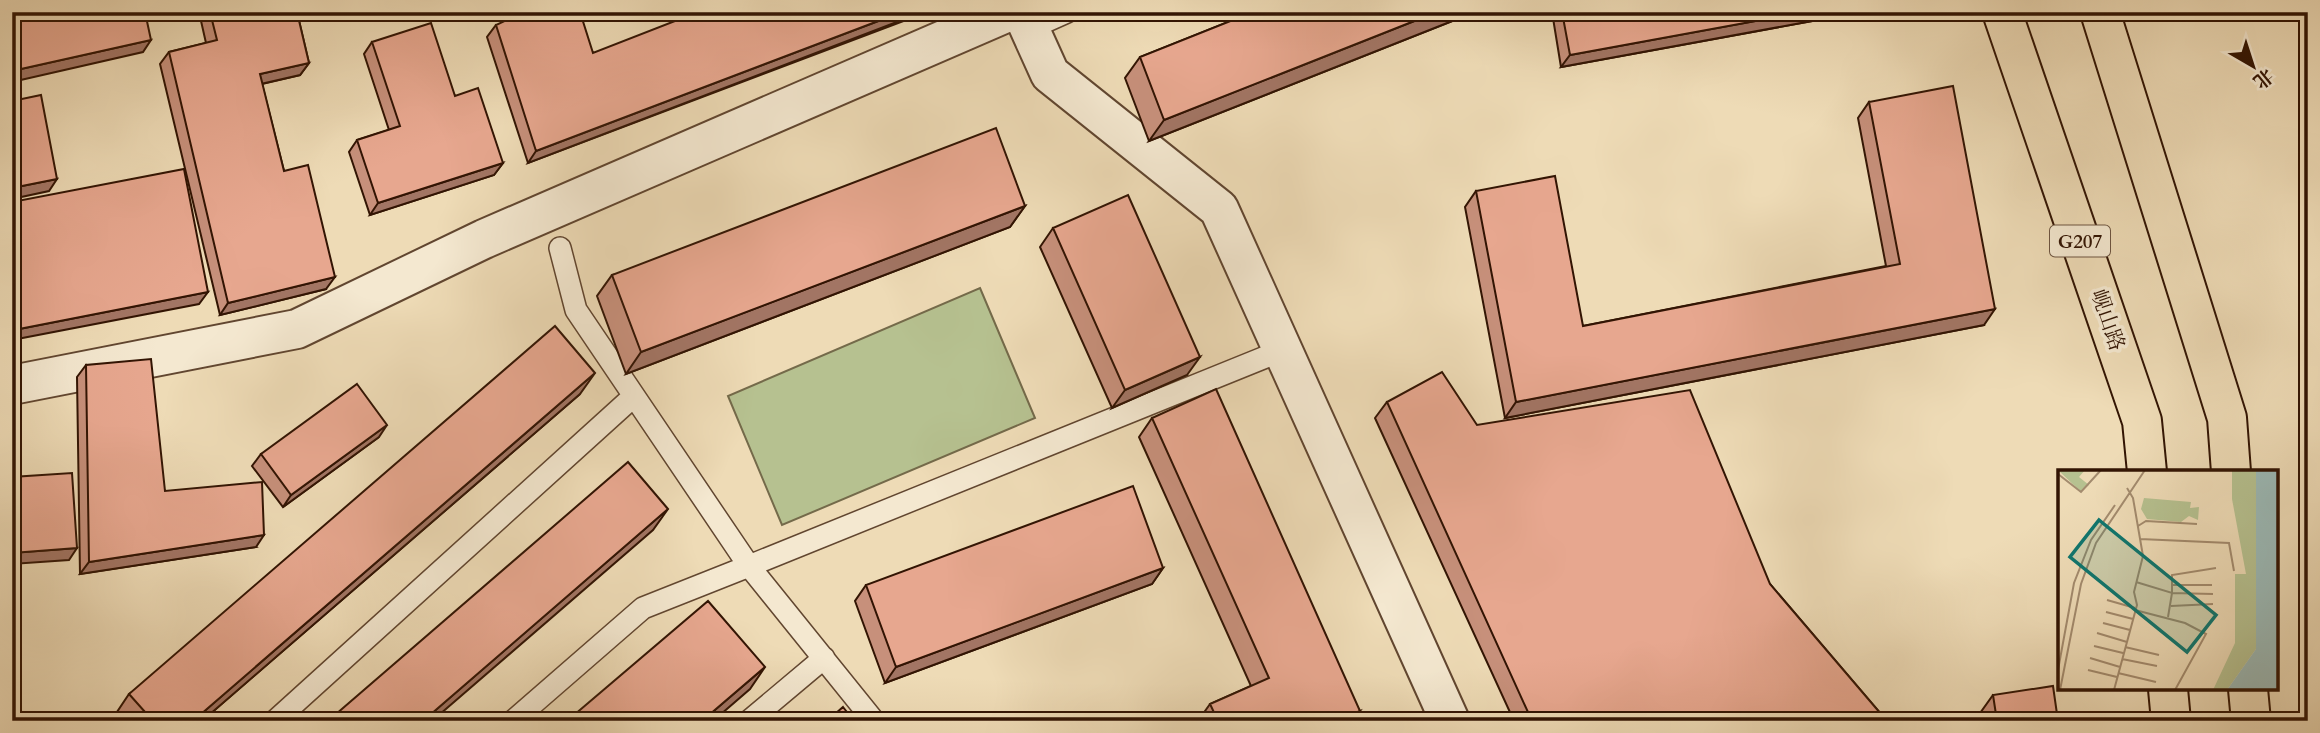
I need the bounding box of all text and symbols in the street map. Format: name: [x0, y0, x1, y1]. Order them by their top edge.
north arrow: [2218, 32, 2288, 102]
text: 北: [2247, 62, 2279, 95]
road number: G207: [2050, 226, 2110, 256]
street label: 岘山路: [2084, 286, 2131, 355]
inset map: [2058, 470, 2278, 691]

